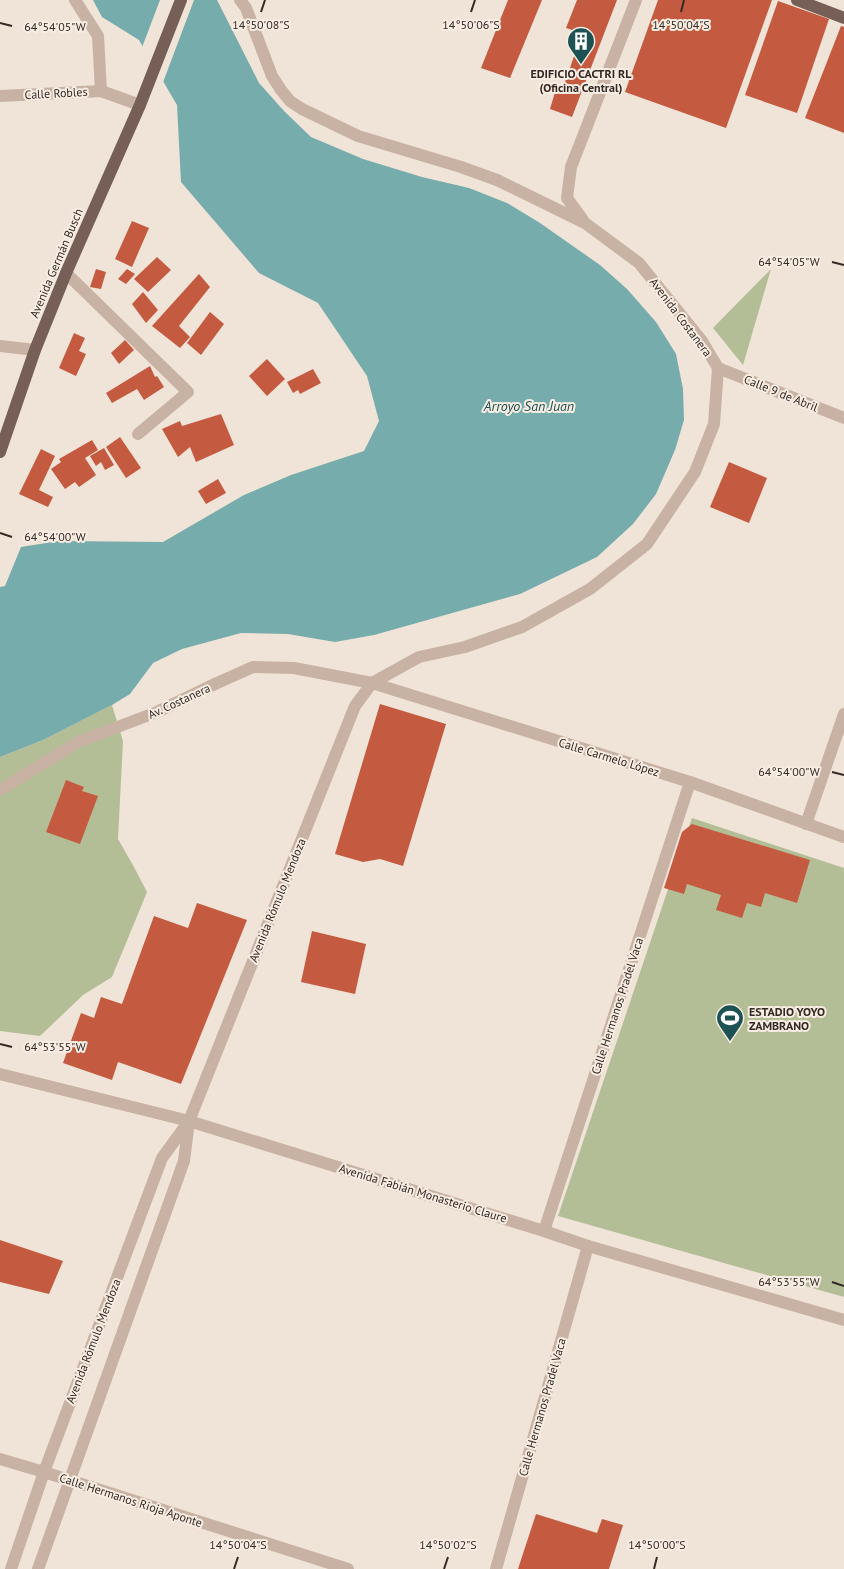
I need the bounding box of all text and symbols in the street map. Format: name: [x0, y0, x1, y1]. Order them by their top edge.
text: 14°50'08"S: [232, 17, 290, 32]
text: 14°50'06"S: [442, 17, 500, 32]
text: 14°50'04"S: [652, 17, 710, 32]
text: 64°54'05"W: [24, 19, 86, 34]
building icon: EDIFICIO CACTRI RL (Oficina Central): [566, 26, 596, 65]
place label: EDIFICIO CACTRI RL (Oficina Central): [531, 66, 632, 95]
street label: Calle Robles: [24, 84, 88, 102]
street label: Avenida Germán Busch: [26, 206, 86, 320]
text: 64°54'05"W: [758, 254, 820, 269]
street label: Avenida Costanera: [647, 275, 715, 359]
street label: Calle 9 de Abril: [742, 371, 821, 415]
water label: Arroyo San Juan: [483, 397, 574, 415]
text: 64°54'00"W: [24, 529, 86, 544]
street label: Av. Costanera: [145, 680, 213, 722]
street label: Calle Carmelo López: [557, 735, 661, 779]
text: 64°54'00"W: [758, 764, 820, 779]
street label: Avenida Rómulo Mendoza: [245, 836, 309, 964]
street label: Calle Hermanos Pradel Vaca: [588, 936, 646, 1076]
sports icon: ESTADIO YOYO ZAMBRANO: [715, 1003, 745, 1042]
place label: ESTADIO YOYO ZAMBRANO: [749, 1004, 825, 1033]
text: 64°53'55"W: [24, 1039, 86, 1054]
street label: Avenida Fabián Monasterio Claure: [337, 1160, 509, 1226]
text: 64°53'55"W: [758, 1274, 820, 1289]
street label: Avenida Rómulo Mendoza: [62, 1277, 124, 1405]
street label: Calle Hermanos Pradel Vaca: [515, 1336, 569, 1478]
street label: Calle Hermanos Rioja Aponte: [58, 1470, 204, 1530]
text: 14°50'04"S: [209, 1537, 267, 1552]
text: 14°50'02"S: [419, 1537, 477, 1552]
text: 14°50'00"S: [628, 1537, 686, 1552]

